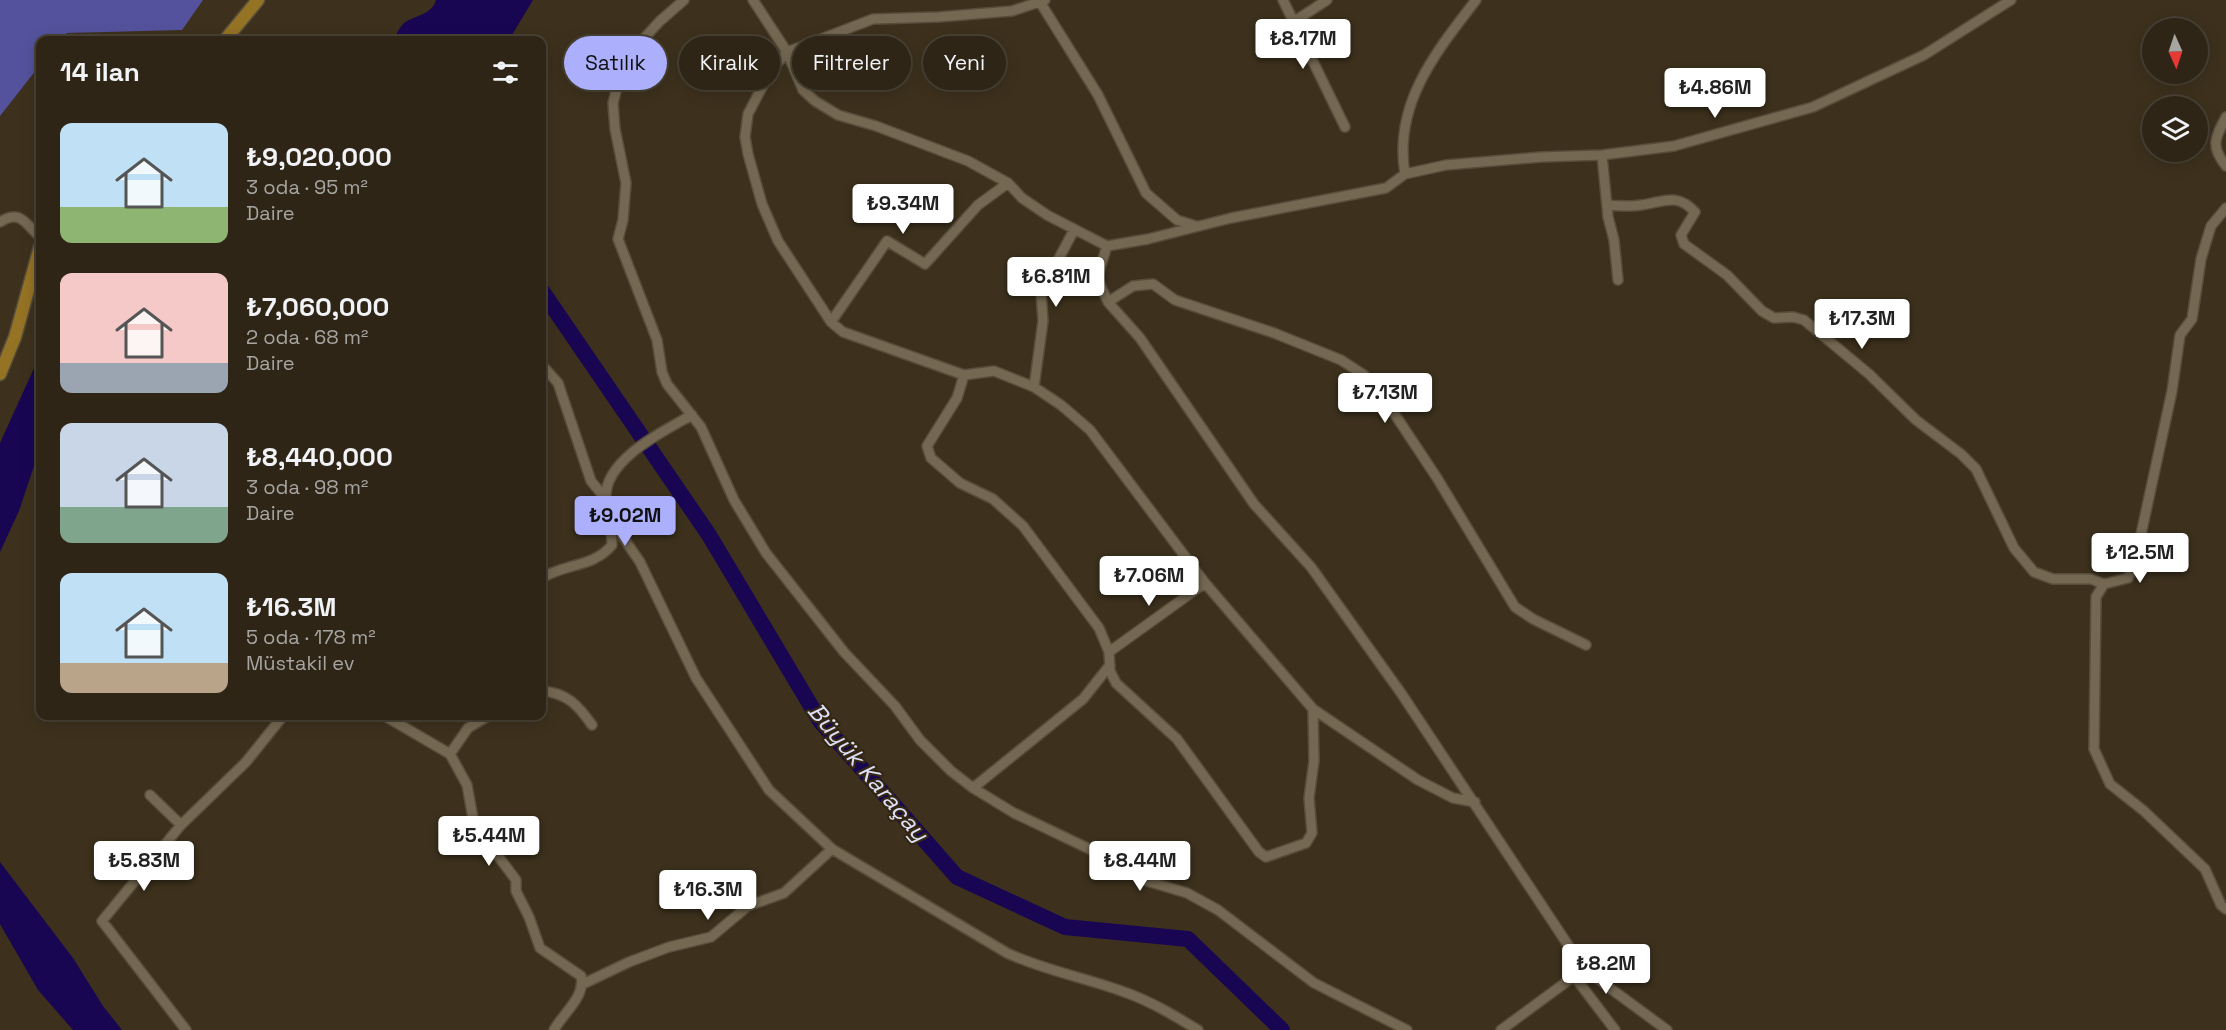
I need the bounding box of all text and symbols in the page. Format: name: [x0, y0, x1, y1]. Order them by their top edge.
north arrow: [2142, 18, 2208, 84]
map controls: [2142, 18, 2208, 162]
pin: ₺8.17M: [1254, 19, 1352, 70]
text: ₺8.17M: [1269, 25, 1337, 51]
chip: Satılık: [564, 36, 667, 90]
chip: Kiralık: [679, 36, 780, 90]
chip: Filtreler: [792, 36, 911, 90]
chip: Yeni: [923, 36, 1006, 90]
text: 14 ilan: [60, 55, 140, 89]
icon: filters: [489, 56, 522, 89]
pin: ₺4.86M: [1666, 68, 1764, 119]
text: ₺4.86M: [1678, 74, 1752, 100]
button: layers: [2142, 96, 2208, 162]
text: ₺9,020,000: [246, 140, 392, 174]
icon: home: [108, 147, 180, 219]
text: 3 oda · 95 m²: [246, 174, 368, 200]
pin: ₺9.34M: [854, 184, 952, 235]
text: ₺9.34M: [867, 190, 940, 216]
text: Daire: [246, 200, 295, 226]
pin: ₺6.81M: [1007, 257, 1105, 308]
text: ₺6.81M: [1021, 263, 1091, 289]
text: ₺7,060,000: [246, 290, 389, 324]
icon: home: [108, 297, 180, 369]
pin: ₺17.3M: [1813, 299, 1911, 350]
text: ₺17.3M: [1829, 305, 1895, 331]
text: 2 oda · 68 m²: [246, 324, 368, 350]
text: Daire: [246, 350, 295, 376]
pin: ₺7.13M: [1336, 373, 1434, 424]
text: ₺7.13M: [1352, 379, 1418, 405]
text: ₺8,440,000: [246, 440, 393, 474]
icon: home: [108, 447, 180, 519]
text: 3 oda · 98 m²: [246, 474, 368, 500]
pin: ₺9.02M: [576, 496, 674, 547]
text: Daire: [246, 500, 295, 526]
text: ₺9.02M: [589, 502, 661, 528]
pin: ₺12.5M: [2091, 533, 2189, 584]
text: ₺12.5M: [2106, 539, 2174, 565]
pin: ₺7.06M: [1100, 556, 1198, 607]
text: ₺7.06M: [1114, 562, 1184, 588]
text: ₺16.3M: [246, 590, 336, 624]
icon: home: [108, 597, 180, 669]
text: 5 oda · 178 m²: [246, 624, 376, 650]
text: Müstakil ev: [246, 650, 354, 676]
water label: Büyük Karaçay: [801, 696, 936, 849]
pin: ₺5.44M: [440, 816, 538, 867]
text: ₺5.44M: [452, 822, 526, 848]
pin: ₺5.83M: [95, 841, 193, 892]
pin: ₺8.44M: [1091, 841, 1189, 892]
text: ₺5.83M: [108, 847, 180, 873]
text: ₺8.44M: [1103, 847, 1177, 873]
pin: ₺16.3M: [659, 870, 757, 921]
text: ₺16.3M: [673, 876, 743, 902]
pin: ₺8.2M: [1564, 944, 1648, 995]
text: ₺8.2M: [1576, 950, 1636, 976]

